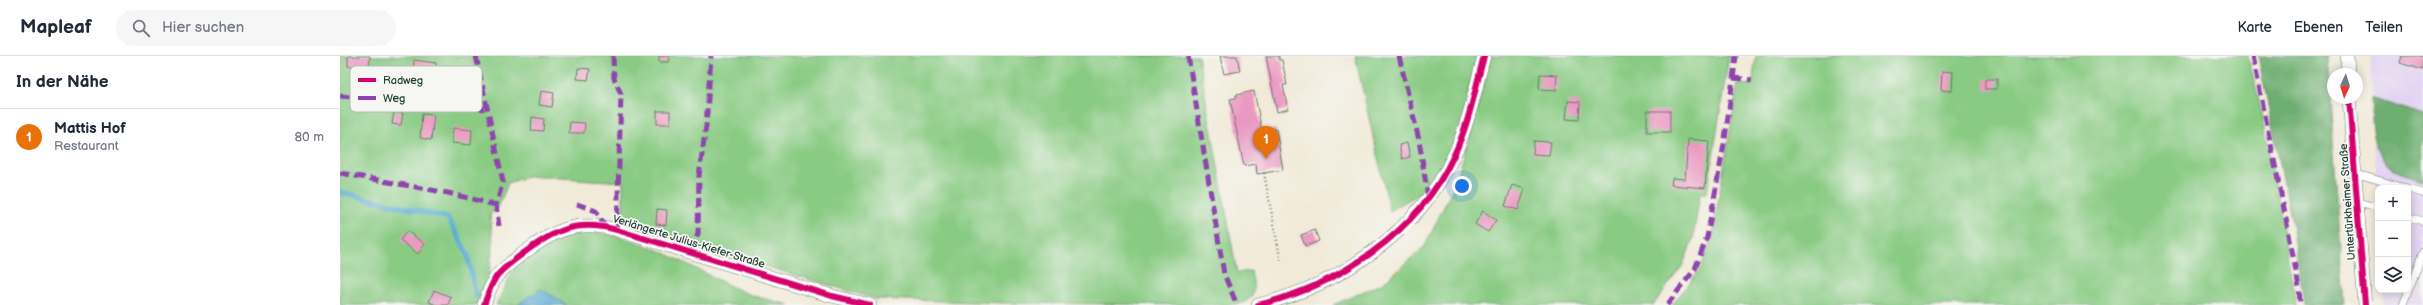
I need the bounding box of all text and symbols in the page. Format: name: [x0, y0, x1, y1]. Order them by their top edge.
search box: [116, 10, 396, 46]
text: Mapleaf: [20, 16, 92, 39]
icon: search: [130, 17, 152, 39]
text: Hier suchen: [162, 18, 244, 37]
text: Karte: [2238, 19, 2272, 36]
text: Ebenen: [2294, 19, 2343, 36]
text: Teilen: [2365, 19, 2403, 36]
legend: [350, 66, 482, 112]
north arrow: [2327, 68, 2363, 104]
text: In der Nähe: [16, 72, 109, 92]
text: Radweg: [383, 74, 423, 87]
text: Weg: [383, 92, 405, 105]
text: Mattis Hof: [54, 119, 126, 138]
pin: 1: [1253, 126, 1279, 159]
text: 1: [26, 129, 32, 145]
text: 80 m: [295, 129, 324, 145]
text: Restaurant: [54, 138, 119, 154]
street label: Untertürkheimer Straße: [2337, 143, 2358, 261]
your location: [1452, 176, 1472, 196]
map controls: [2375, 185, 2411, 293]
button: +: [2375, 185, 2411, 221]
street label: Verlängerte Julius-Kiefer-Straße: [611, 212, 767, 271]
button: −: [2375, 221, 2411, 257]
button: layers: [2375, 257, 2411, 293]

